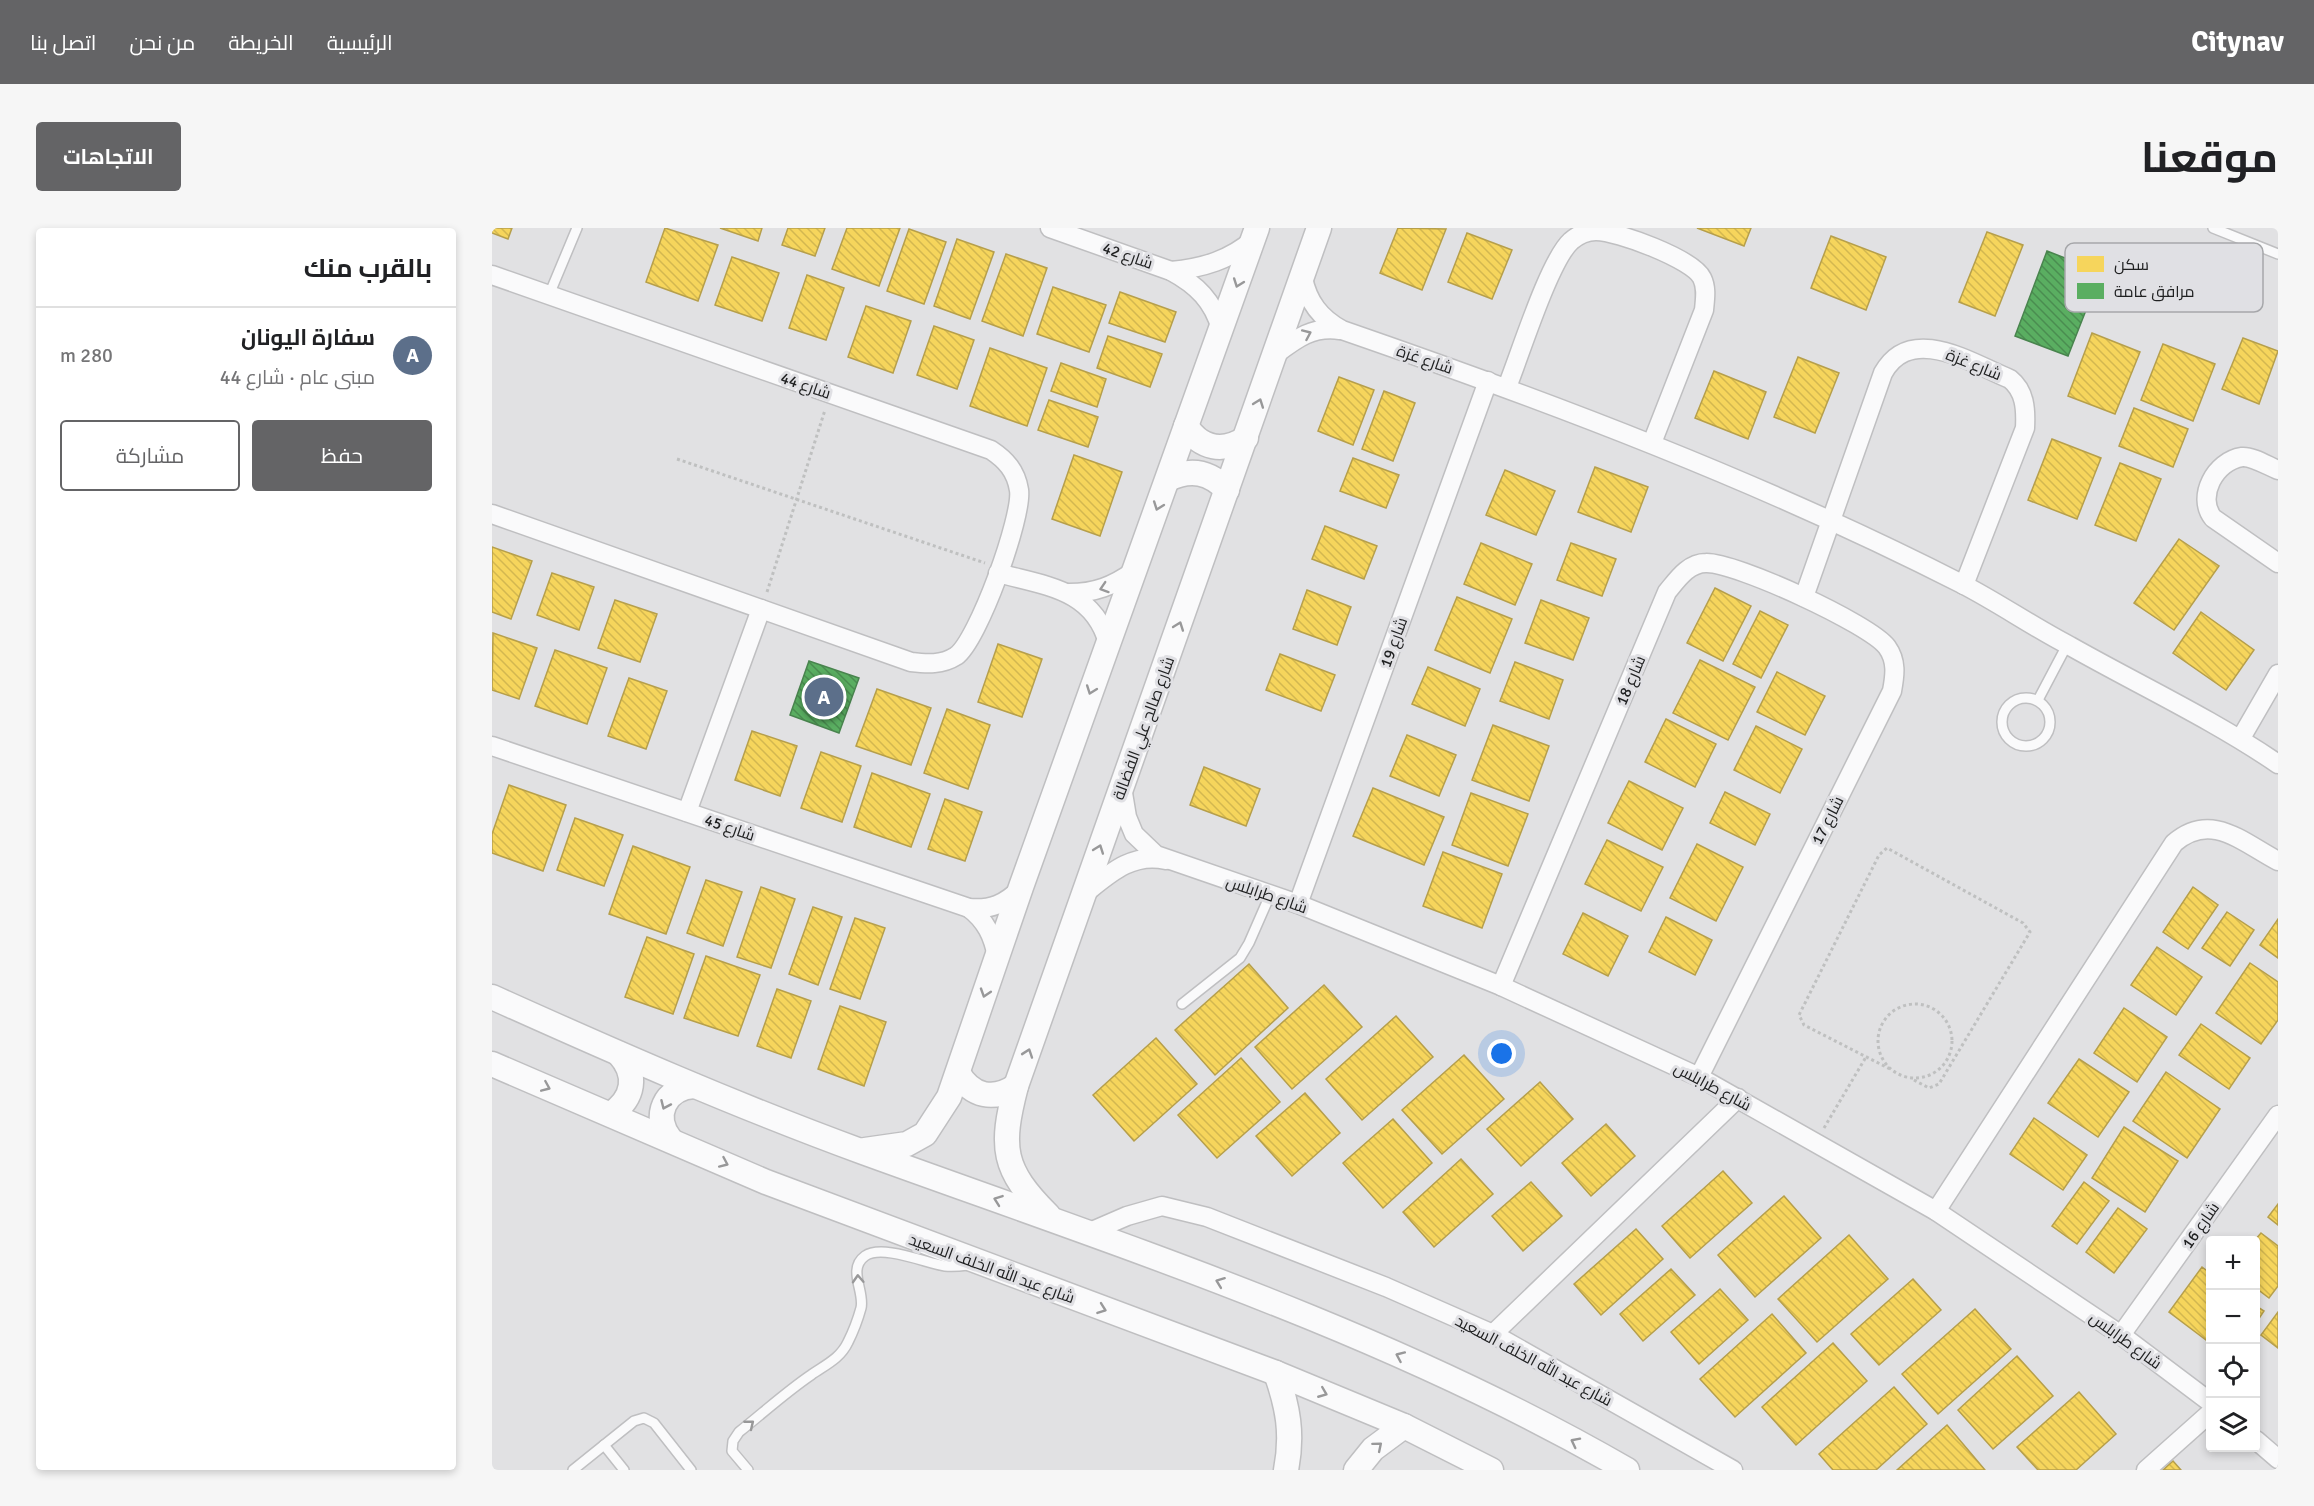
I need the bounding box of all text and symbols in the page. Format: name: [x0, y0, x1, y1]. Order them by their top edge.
text: Citynav: [2191, 25, 2284, 59]
text: اتصل بنا: [30, 30, 96, 56]
text: من نحن: [129, 30, 195, 56]
text: الخريطة: [228, 30, 294, 56]
text: الرئيسية: [327, 30, 393, 56]
button: الاتجاهات: [36, 122, 181, 191]
text: موقعنا: [2141, 133, 2278, 184]
street label: شارع 42: [1100, 238, 1155, 275]
legend: [2065, 243, 2263, 312]
text: بالقرب منك: [304, 253, 432, 285]
text: سكن: [2114, 255, 2149, 275]
one-way arrow: [1232, 277, 1245, 288]
text: مرافق عامة: [2114, 282, 2195, 302]
text: سفارة اليونان: [241, 324, 375, 351]
one-way arrow: [1300, 329, 1311, 341]
street label: شارع غزة: [1394, 341, 1455, 380]
text: 280 m: [60, 343, 113, 368]
text: A: [406, 343, 419, 368]
street label: شارع غزة: [1943, 345, 2004, 386]
text: مبنى عام · شارع 44: [220, 365, 375, 390]
street label: شارع 44: [778, 368, 833, 405]
one-way arrow: [1251, 398, 1264, 409]
button: مشاركة: [60, 420, 240, 491]
button: حفظ: [252, 420, 432, 491]
one-way arrow: [1152, 500, 1165, 511]
one-way arrow: [1099, 581, 1110, 593]
street label: شارع 19: [1376, 615, 1413, 670]
one-way arrow: [1171, 621, 1184, 632]
street label: شارع 18: [1612, 653, 1651, 709]
street label: شارع صالح علي الفضالة: [1109, 654, 1182, 804]
pin: A: [804, 674, 844, 720]
one-way arrow: [1086, 684, 1099, 694]
street label: شارع 17: [1807, 793, 1849, 849]
street label: شارع 45: [702, 810, 757, 847]
one-way arrow: [1092, 844, 1105, 855]
street label: شارع طرابلس: [1223, 872, 1310, 919]
one-way arrow: [980, 987, 993, 998]
your location: [1487, 1039, 1516, 1068]
one-way arrow: [1020, 1048, 1033, 1059]
street label: شارع طرابلس: [1670, 1058, 1755, 1116]
one-way arrow: [540, 1080, 551, 1092]
one-way arrow: [661, 1099, 673, 1110]
one-way arrow: [717, 1156, 728, 1168]
one-way arrow: [993, 1194, 1004, 1207]
street label: شارع 16: [2178, 1199, 2225, 1253]
street label: شارع عبد الله الخلف السعيد: [906, 1229, 1078, 1309]
map controls: [2206, 1236, 2260, 1452]
button: +: [2206, 1236, 2260, 1290]
one-way arrow: [851, 1275, 864, 1284]
one-way arrow: [1215, 1277, 1226, 1289]
button: −: [2206, 1290, 2260, 1344]
one-way arrow: [1096, 1301, 1107, 1314]
street label: شارع طرابلس: [2085, 1308, 2166, 1375]
street label: شارع عبد الله الخلف السعيد: [1451, 1310, 1616, 1412]
button: locate: [2206, 1344, 2260, 1398]
one-way arrow: [1396, 1351, 1407, 1363]
one-way arrow: [1317, 1386, 1328, 1398]
button: layers: [2206, 1398, 2260, 1452]
one-way arrow: [743, 1420, 754, 1431]
one-way arrow: [1571, 1438, 1582, 1450]
one-way arrow: [1371, 1442, 1382, 1453]

